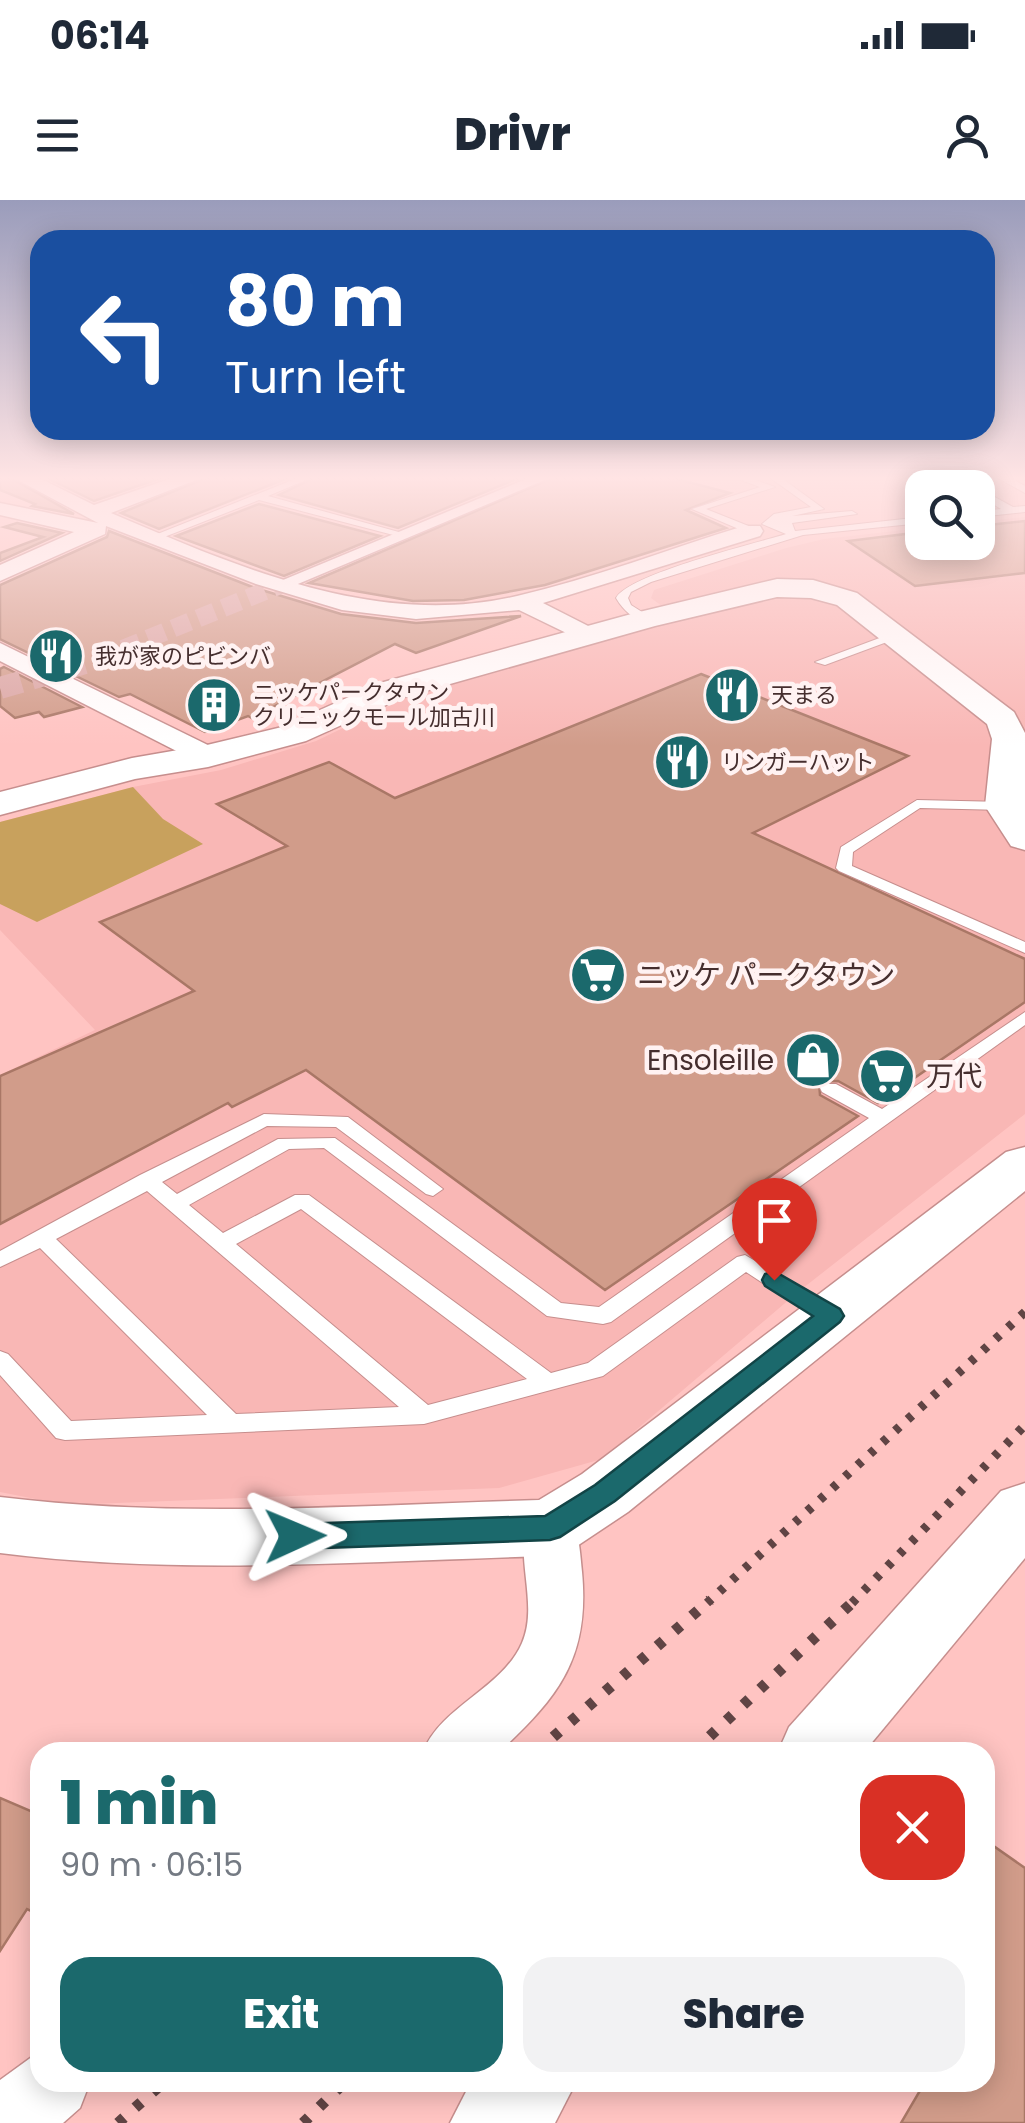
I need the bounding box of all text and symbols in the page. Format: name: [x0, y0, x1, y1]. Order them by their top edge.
text: 06:14: [50, 9, 150, 62]
text: Drivr: [454, 103, 571, 166]
icon: menu: [30, 108, 85, 163]
icon: person: [940, 108, 995, 163]
text: 80 m: [225, 252, 405, 351]
icon: left: [60, 270, 190, 400]
text: Turn left: [225, 346, 406, 409]
map controls: [905, 470, 995, 560]
button: search: [905, 470, 995, 560]
restaurant icon: 我が家のピビンバ: [26, 626, 86, 686]
place label: 我が家のピビンバ: [95, 641, 271, 672]
restaurant icon: 天まる: [702, 665, 762, 725]
building icon: ニッケパークタウン クリニックモール加古川: [184, 675, 244, 735]
place label: ニッケパークタウン クリニックモール加古川: [253, 677, 495, 733]
place label: 天まる: [771, 680, 837, 711]
restaurant icon: リンガーハット: [652, 732, 712, 792]
place label: リンガーハット: [721, 747, 875, 778]
supermarket icon: ニッケ パークタウン: [568, 945, 628, 1005]
place label: ニッケ パークタウン: [637, 956, 895, 995]
shop icon: Ensoleille: [783, 1030, 843, 1090]
place label: Ensoleille: [647, 1041, 774, 1080]
supermarket icon: 万代: [857, 1046, 917, 1106]
place label: 万代: [926, 1057, 982, 1096]
pin: [732, 1178, 817, 1281]
icon: arrive: [747, 1193, 802, 1248]
position arrow: [243, 1484, 347, 1588]
text: 1 min: [60, 1761, 218, 1845]
button: close: [860, 1775, 965, 1880]
text: 90 m · 06:15: [60, 1842, 243, 1887]
button: Exit: [60, 1957, 503, 2072]
button: Share: [523, 1957, 965, 2072]

